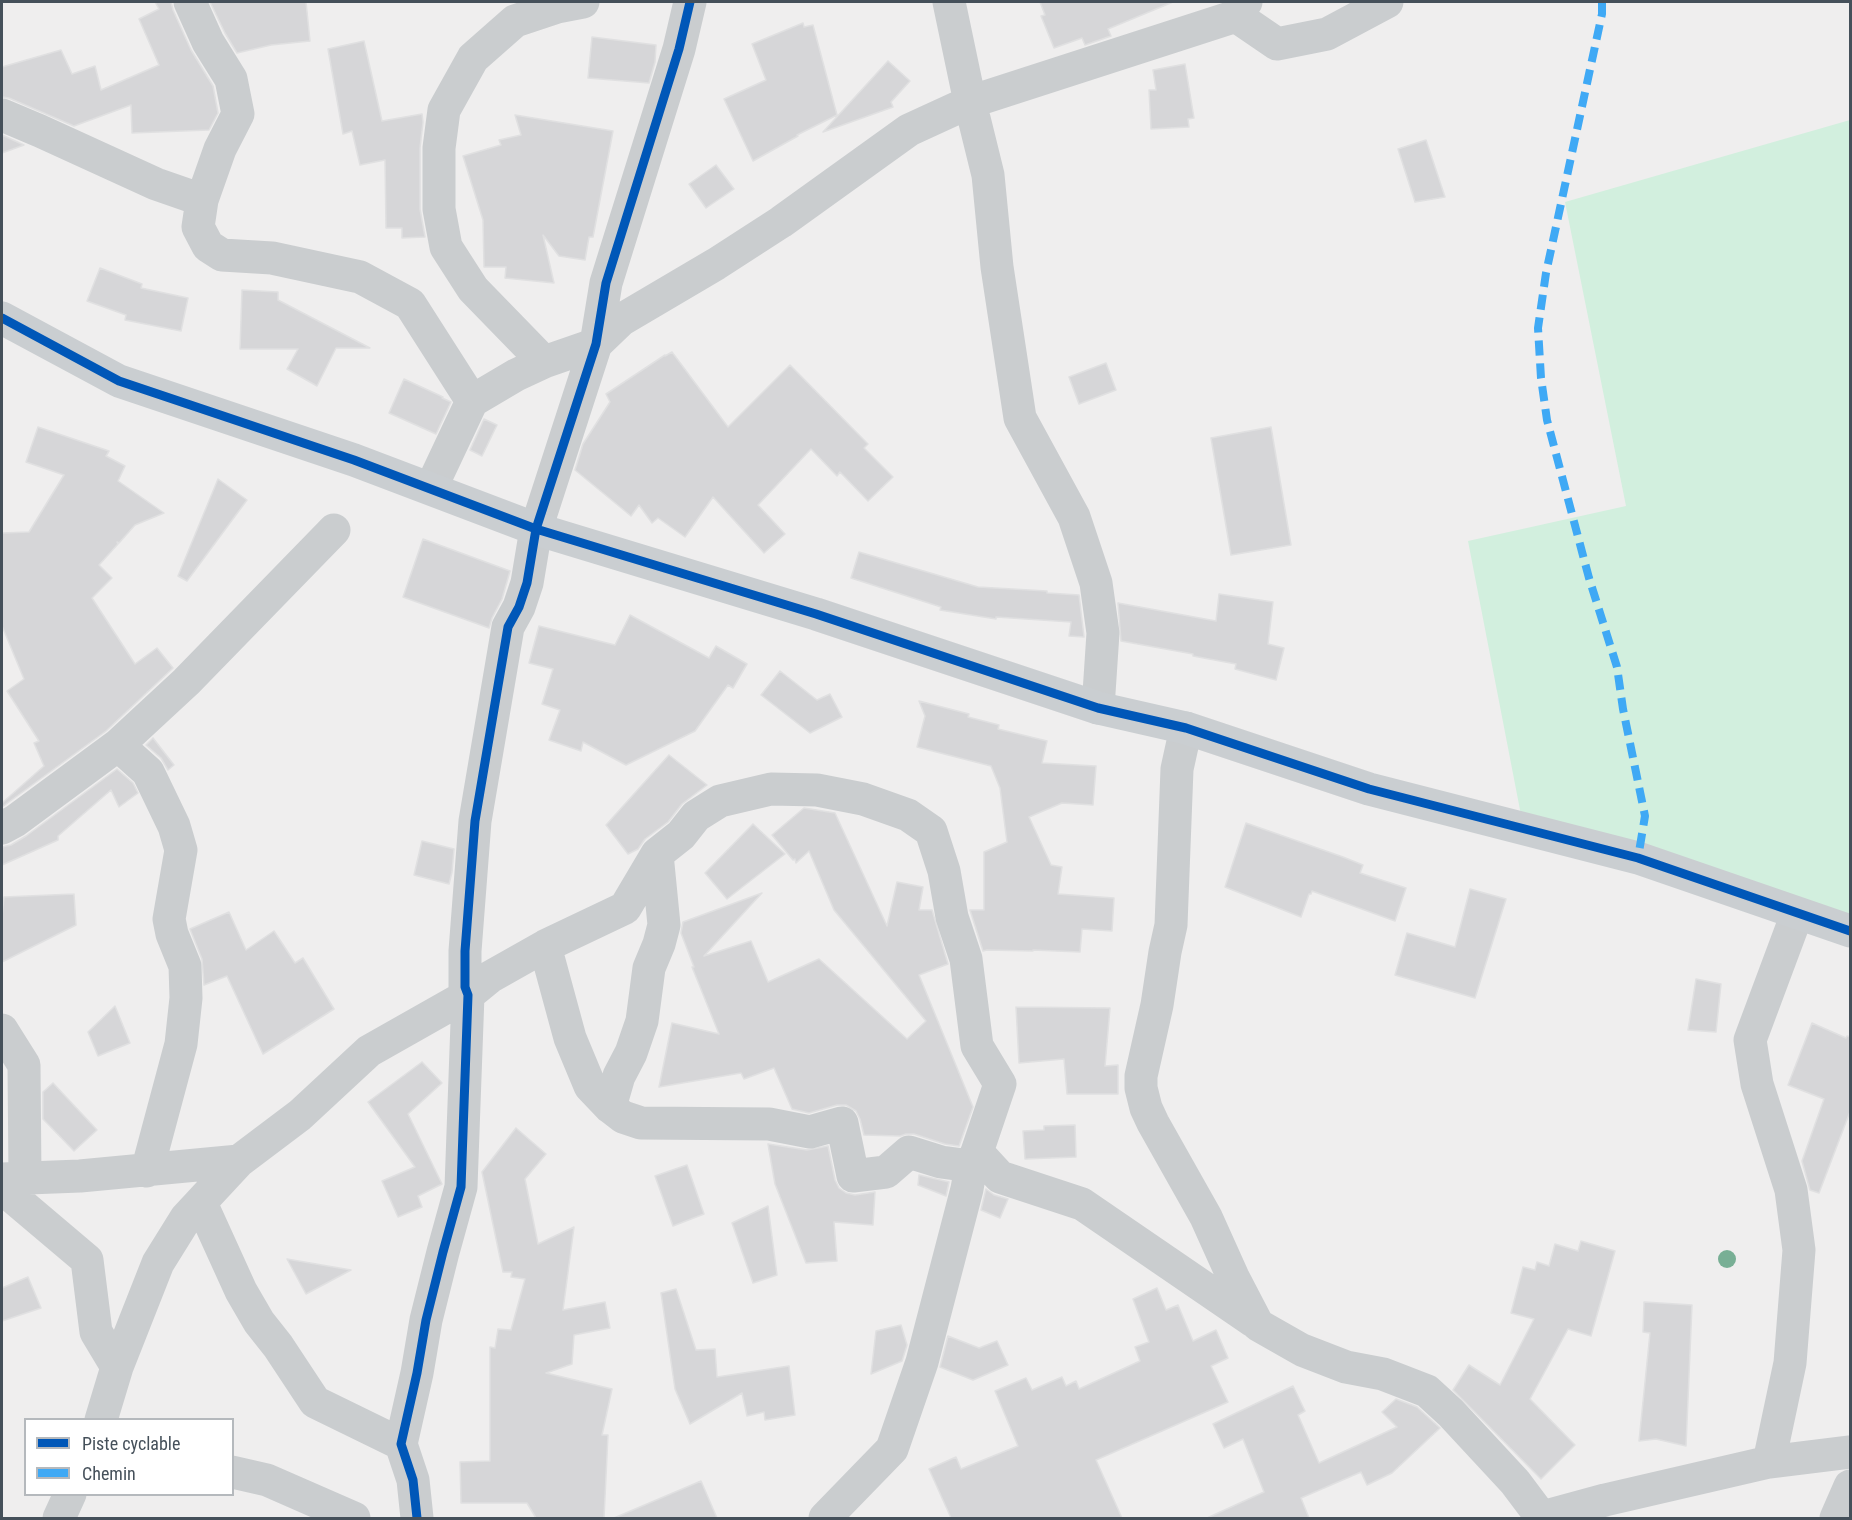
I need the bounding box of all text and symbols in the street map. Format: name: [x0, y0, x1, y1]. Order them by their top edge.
legend: [24, 1418, 234, 1496]
text: Piste cyclable: [82, 1433, 180, 1454]
text: Chemin: [82, 1463, 136, 1484]

